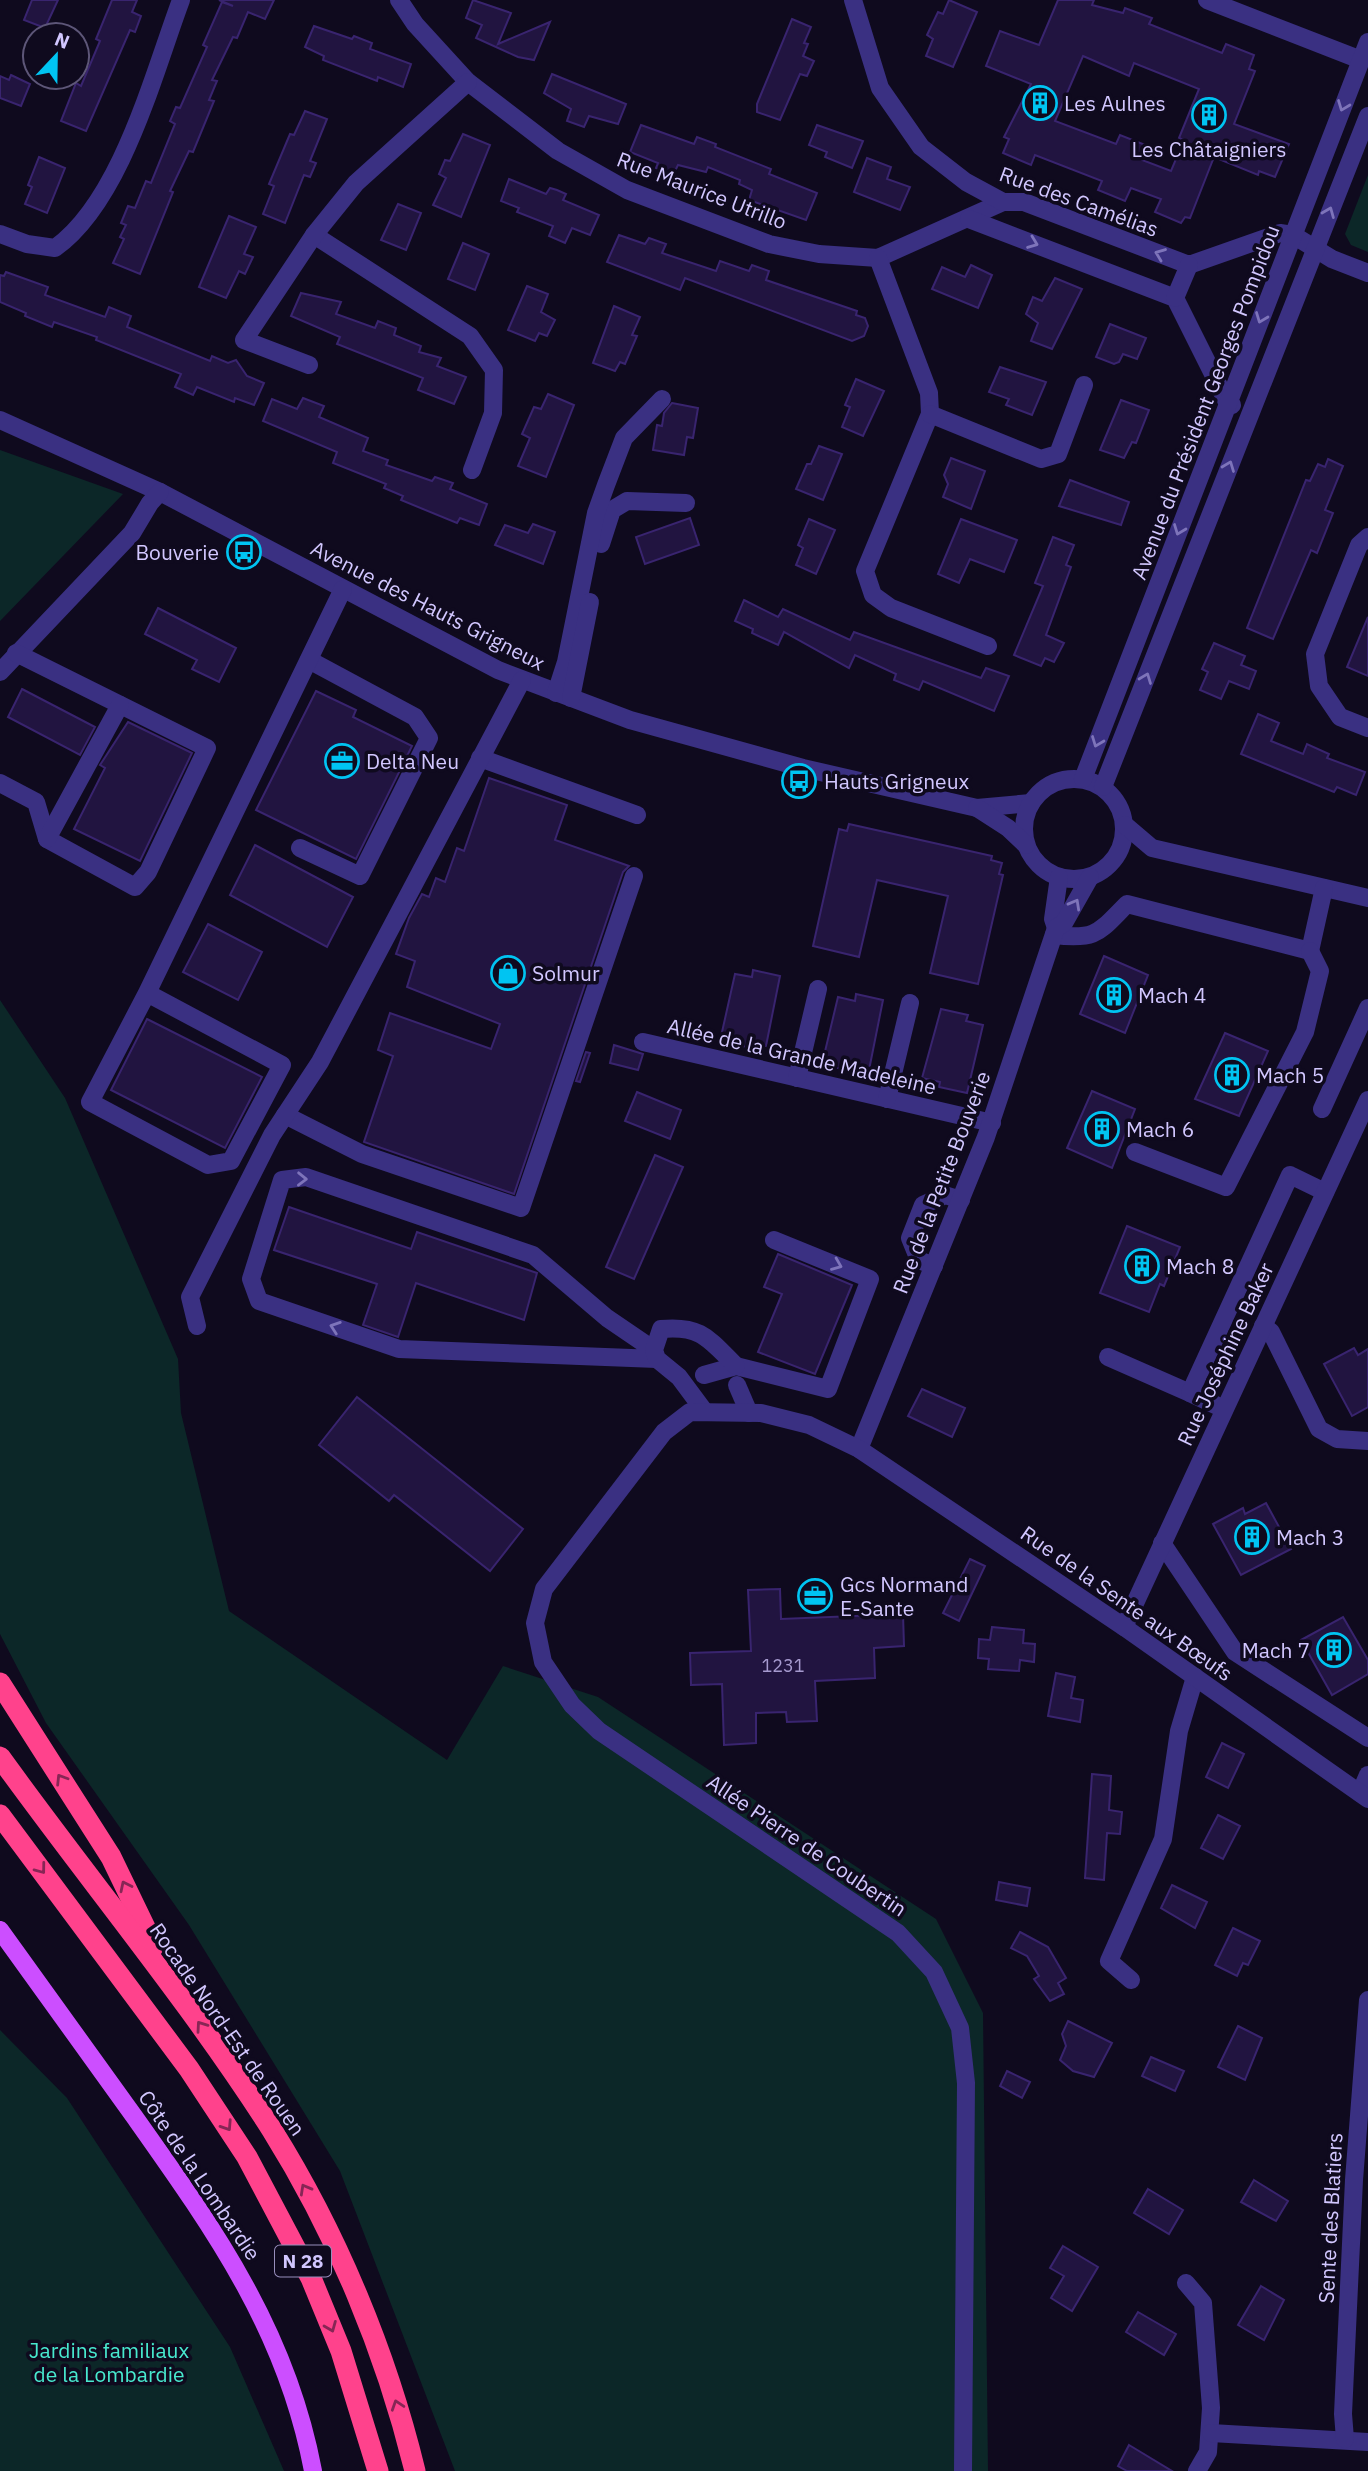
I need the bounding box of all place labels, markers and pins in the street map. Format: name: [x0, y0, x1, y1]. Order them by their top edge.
building icon: Les Aulnes: [1021, 84, 1059, 122]
place label: Les Aulnes: [1064, 89, 1166, 117]
building icon: Les Châtaigniers: [1190, 96, 1228, 134]
place label: Les Châtaigniers: [1132, 135, 1286, 163]
bus stop icon: Bouverie: [225, 533, 263, 571]
place label: Bouverie: [135, 538, 219, 566]
office icon: Delta Neu: [323, 742, 361, 780]
place label: Delta Neu: [366, 747, 459, 775]
bus stop icon: Hauts Grigneux: [780, 762, 818, 800]
place label: Hauts Grigneux: [824, 767, 970, 795]
shop icon: Solmur: [489, 954, 527, 992]
place label: Solmur: [532, 959, 600, 987]
building icon: Mach 4: [1095, 976, 1133, 1014]
place label: Mach 4: [1138, 981, 1206, 1009]
building icon: Mach 5: [1213, 1056, 1251, 1094]
place label: Mach 5: [1256, 1061, 1324, 1089]
building icon: Mach 6: [1083, 1110, 1121, 1148]
place label: Mach 6: [1126, 1115, 1194, 1143]
building icon: Mach 8: [1123, 1247, 1161, 1285]
place label: Mach 8: [1166, 1252, 1234, 1280]
building icon: Mach 3: [1233, 1518, 1271, 1556]
place label: Mach 3: [1276, 1523, 1344, 1551]
place label: Gcs Normand E-Sante: [840, 1570, 968, 1622]
office icon: Gcs Normand E-Sante: [796, 1577, 834, 1615]
building icon: Mach 7: [1315, 1631, 1353, 1669]
place label: Mach 7: [1242, 1636, 1310, 1664]

